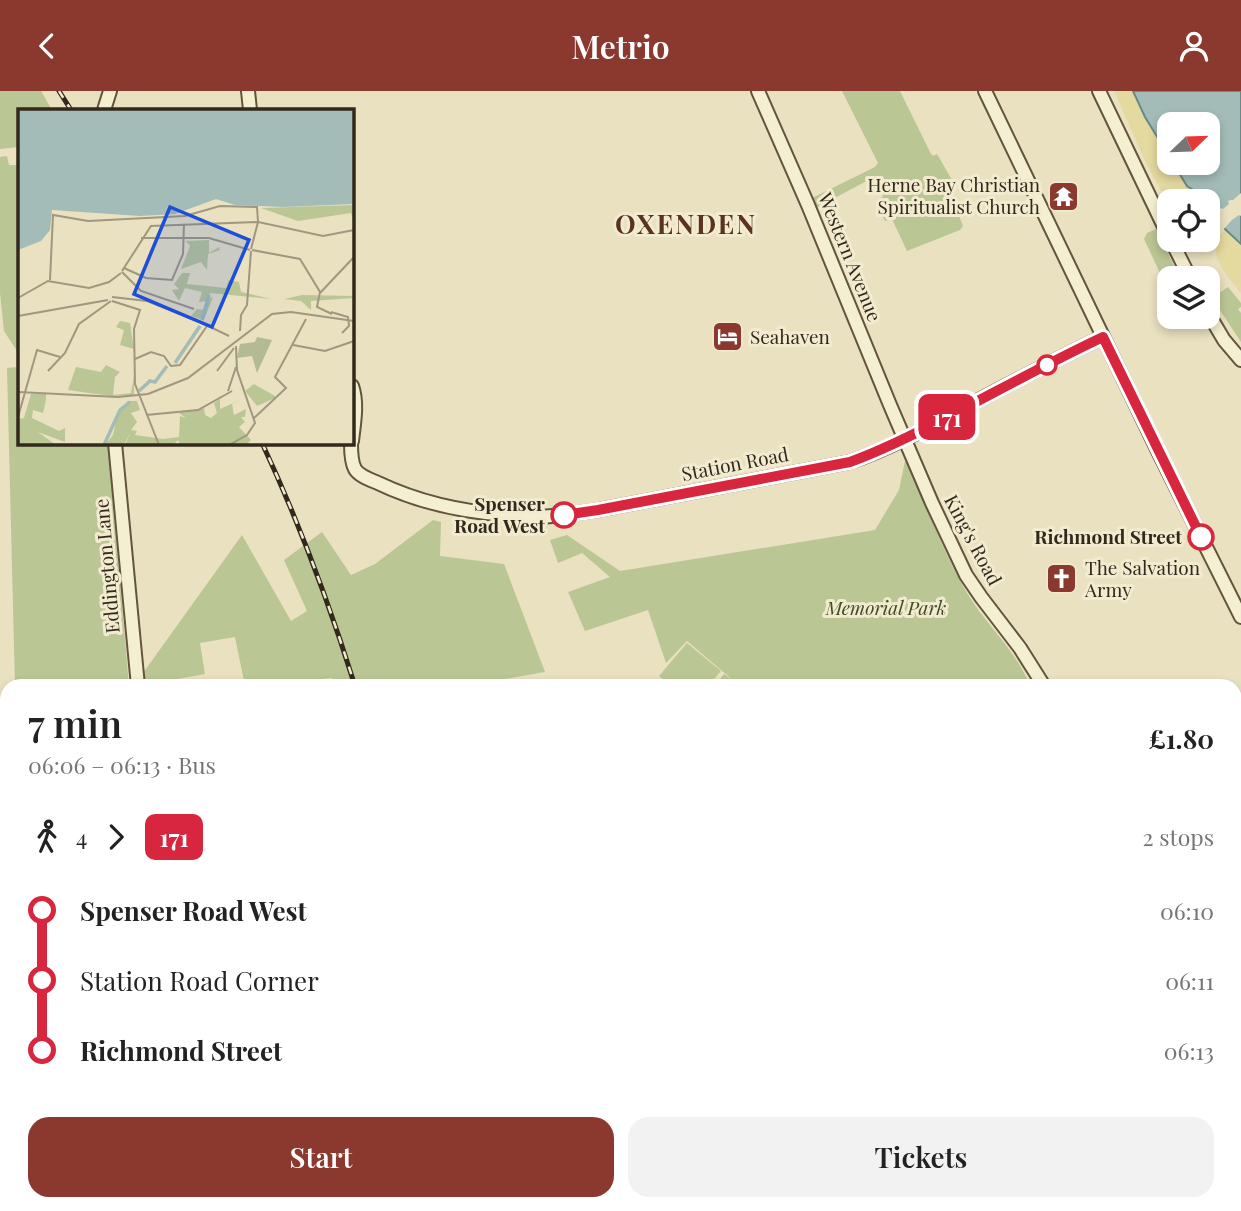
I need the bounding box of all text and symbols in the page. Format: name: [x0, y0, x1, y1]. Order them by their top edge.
text: Metrio: [571, 24, 670, 67]
icon: back: [28, 27, 66, 65]
icon: person: [1175, 27, 1213, 65]
inset map: [18, 109, 354, 445]
north arrow: [1157, 112, 1220, 175]
map controls: [1157, 112, 1220, 329]
place label: Herne Bay Christian Spiritualist Church: [867, 171, 1041, 219]
temple icon: Herne Bay Christian Spiritualist Church: [1046, 179, 1080, 213]
street label: Western Avenue: [813, 187, 889, 325]
button: locate: [1157, 189, 1220, 252]
district label: OXENDEN: [615, 206, 757, 241]
button: layers: [1157, 266, 1220, 329]
hotel icon: Seahaven: [710, 320, 744, 354]
place label: Seahaven: [750, 323, 831, 349]
unlabelled marker: [1037, 355, 1057, 375]
line badge: 171: [907, 394, 987, 440]
text: 171: [932, 401, 962, 433]
street label: Station Road: [679, 440, 791, 486]
place label: Spenser Road West: [454, 490, 545, 538]
street label: King's Road: [939, 490, 1009, 589]
street label: Eddington Lane: [87, 498, 125, 635]
marker: Spenser Road West: [551, 502, 577, 528]
place label: Richmond Street: [1034, 523, 1182, 549]
marker: Richmond Street: [1188, 524, 1214, 550]
place label: The Salvation Army: [1084, 554, 1201, 602]
church icon: The Salvation Army: [1045, 562, 1079, 596]
park label: Memorial Park: [825, 594, 947, 620]
text: 7 min: [28, 697, 122, 748]
text: £1.80: [1149, 721, 1214, 756]
text: 06:06 – 06:13 · Bus: [28, 749, 216, 780]
icon: walk: [28, 818, 66, 856]
icon: forward: [97, 818, 135, 856]
text: 4: [76, 821, 87, 852]
text: 171: [159, 821, 189, 853]
text: 2 stops: [1143, 821, 1214, 852]
text: Spenser Road West: [80, 893, 307, 928]
text: 06:10: [1160, 895, 1214, 926]
text: Station Road Corner: [80, 963, 319, 998]
text: 06:11: [1165, 965, 1214, 996]
text: Richmond Street: [80, 1033, 282, 1068]
text: 06:13: [1164, 1035, 1214, 1066]
button: Start: [28, 1117, 614, 1197]
button: Tickets: [628, 1117, 1214, 1197]

